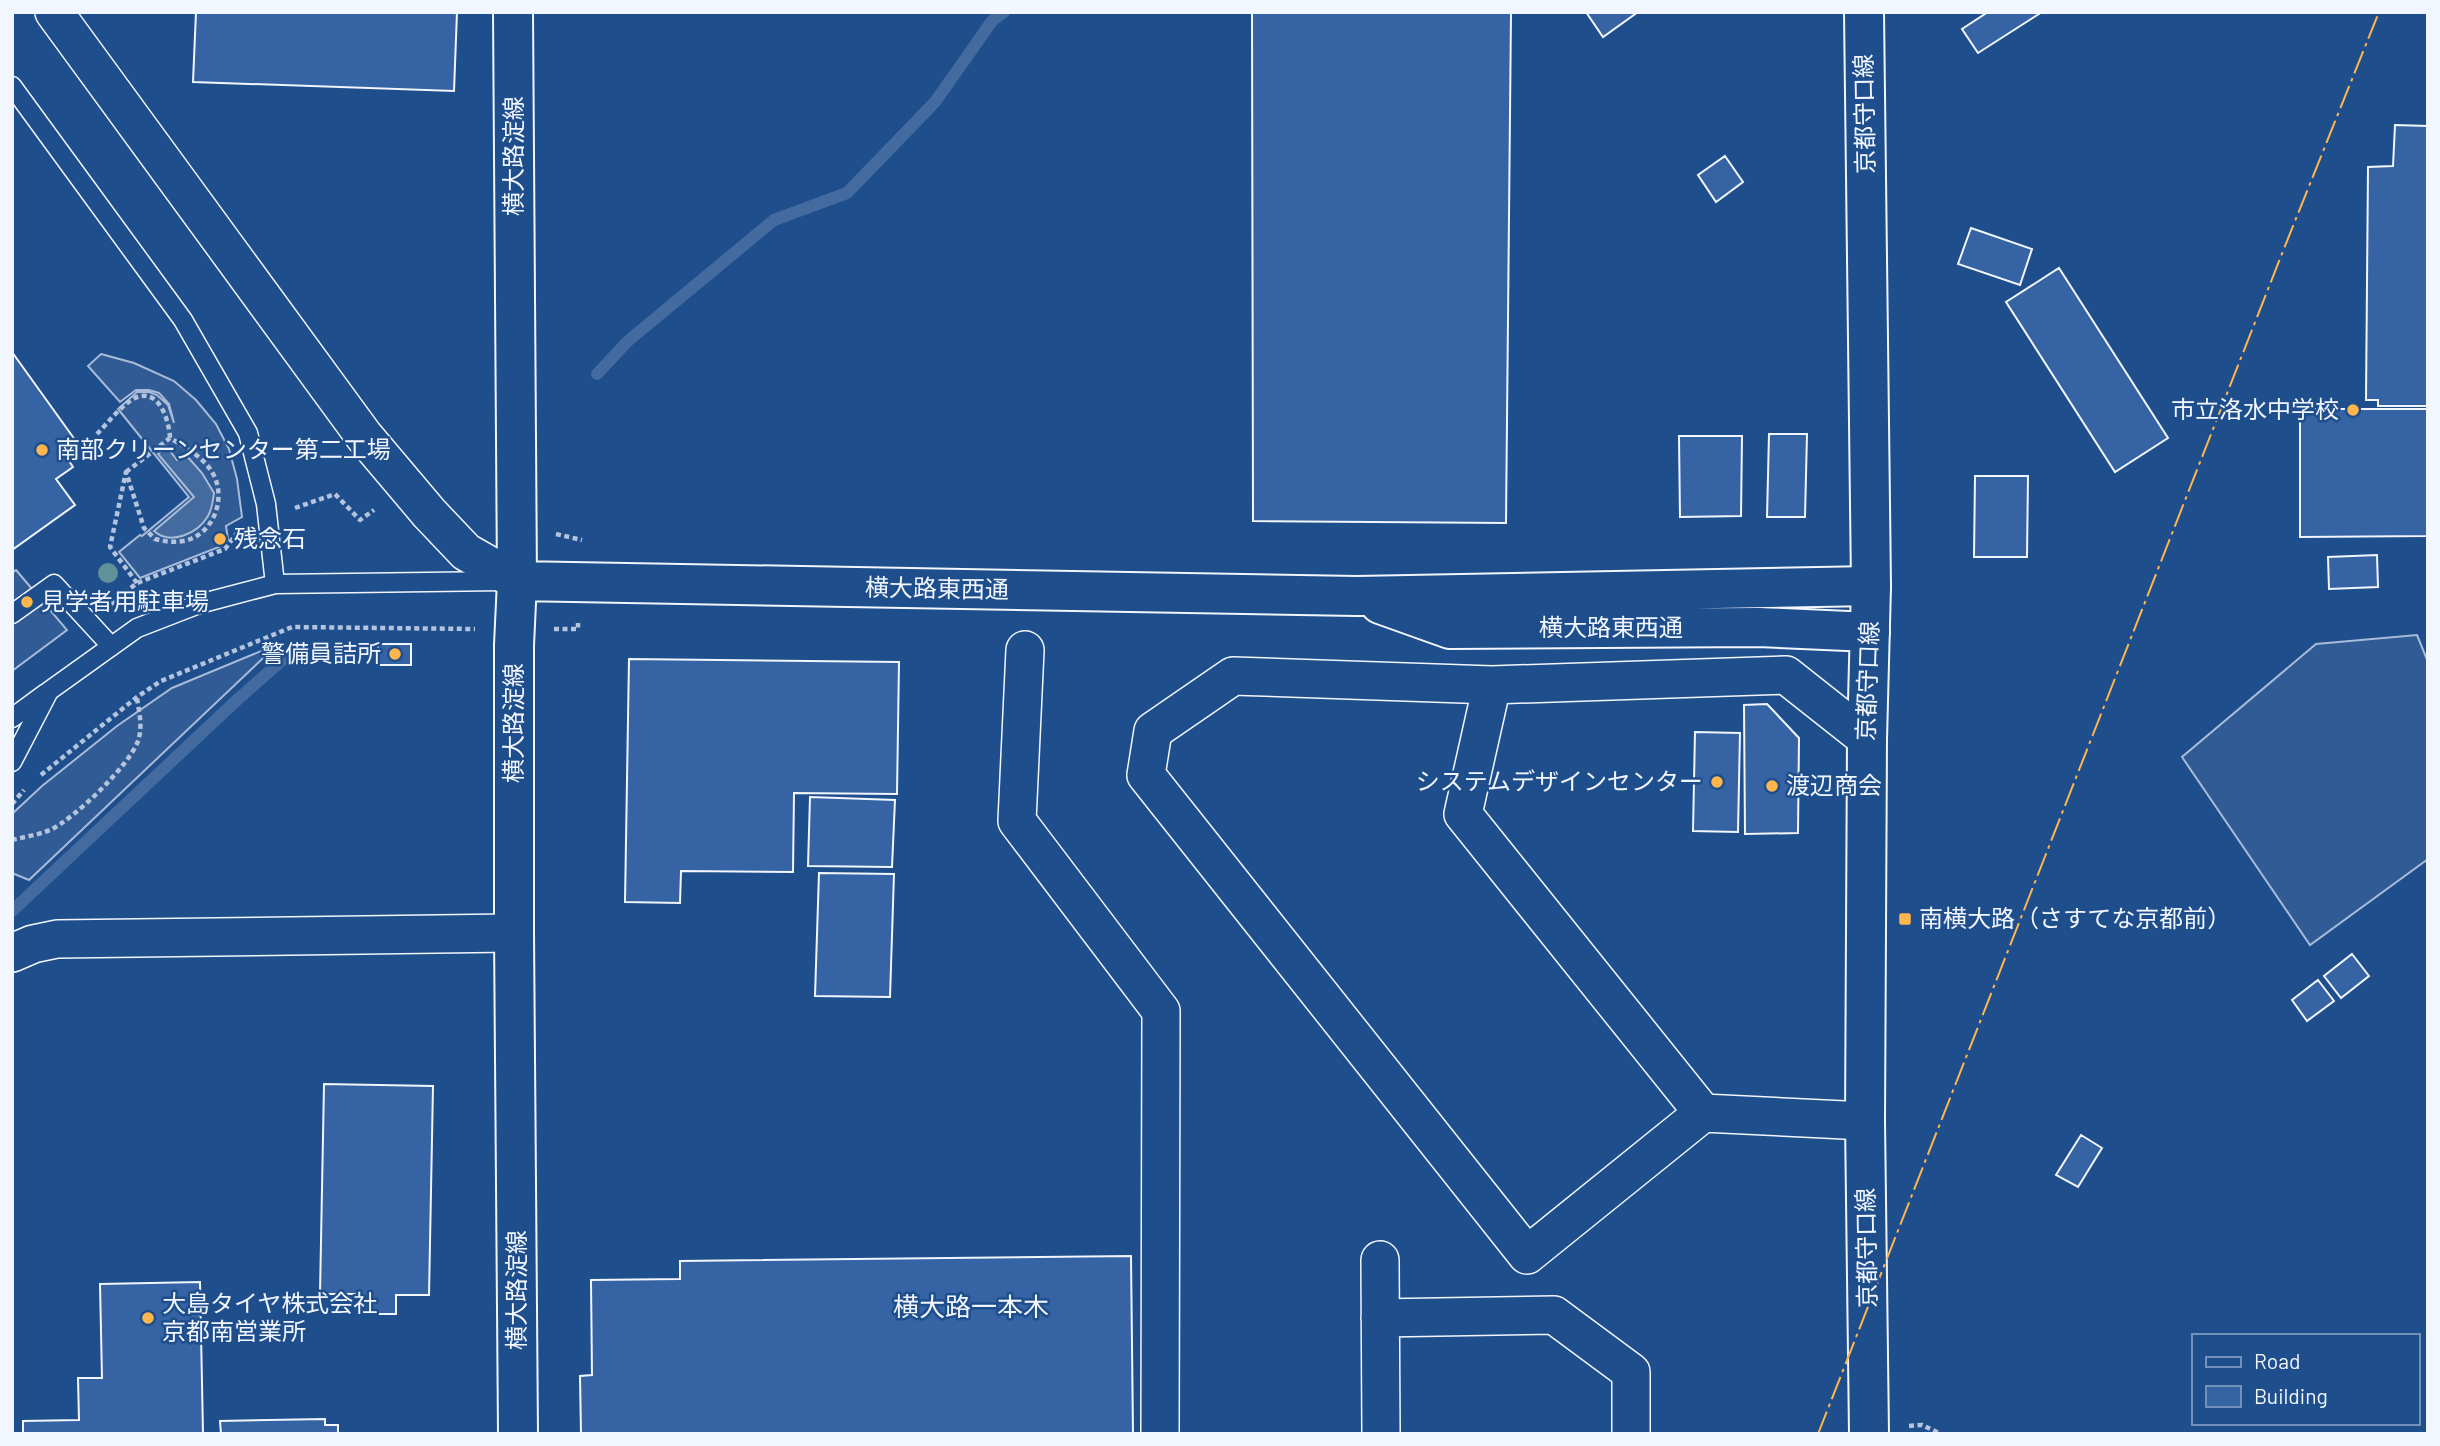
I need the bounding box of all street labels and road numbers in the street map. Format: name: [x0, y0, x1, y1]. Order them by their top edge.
street label: 京都守口線: [1848, 54, 1879, 174]
street label: 横大路淀線: [498, 96, 527, 216]
street label: 横大路東西通: [865, 572, 1009, 603]
street label: 横大路東西通: [1539, 612, 1683, 641]
street label: 京都守口線: [1850, 620, 1883, 741]
street label: 横大路淀線: [498, 663, 527, 783]
street label: 京都守口線: [1850, 1188, 1881, 1308]
street label: 横大路淀線: [501, 1230, 530, 1350]

